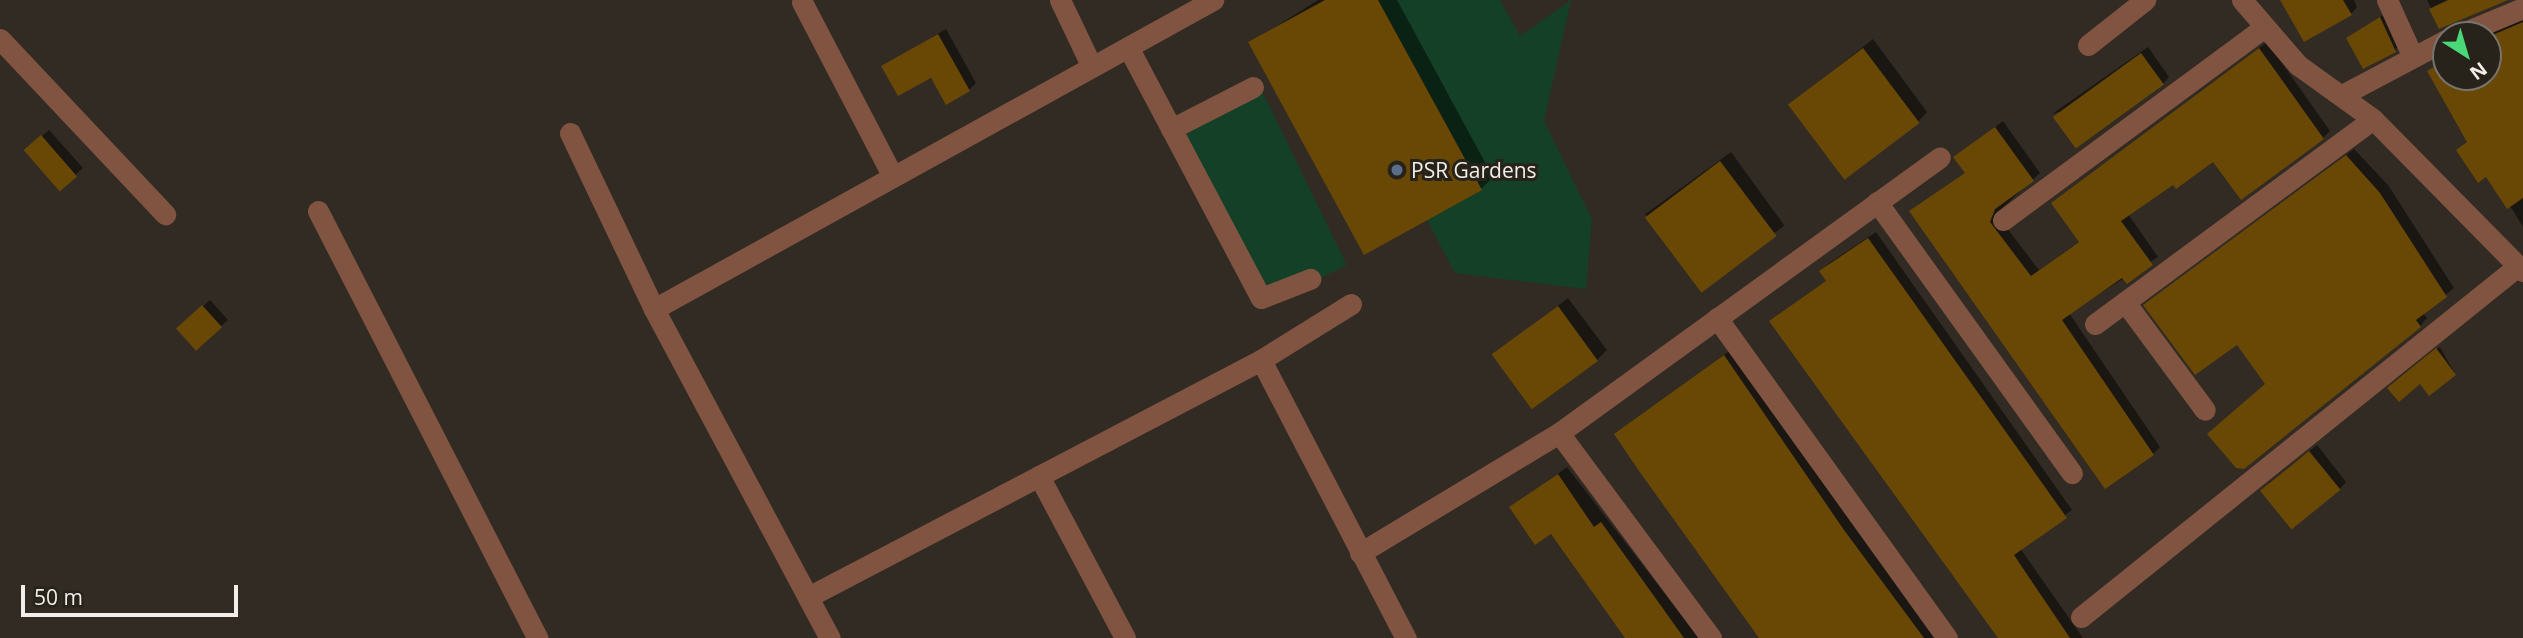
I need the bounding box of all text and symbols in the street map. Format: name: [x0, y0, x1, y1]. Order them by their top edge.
north arrow: [2432, 21, 2502, 91]
text: N: [2464, 56, 2492, 86]
place label: PSR Gardens: [1411, 157, 1537, 183]
marker: PSR Gardens: [1389, 162, 1405, 178]
scale bar: [24, 572, 242, 616]
text: 50 m: [34, 583, 83, 611]

